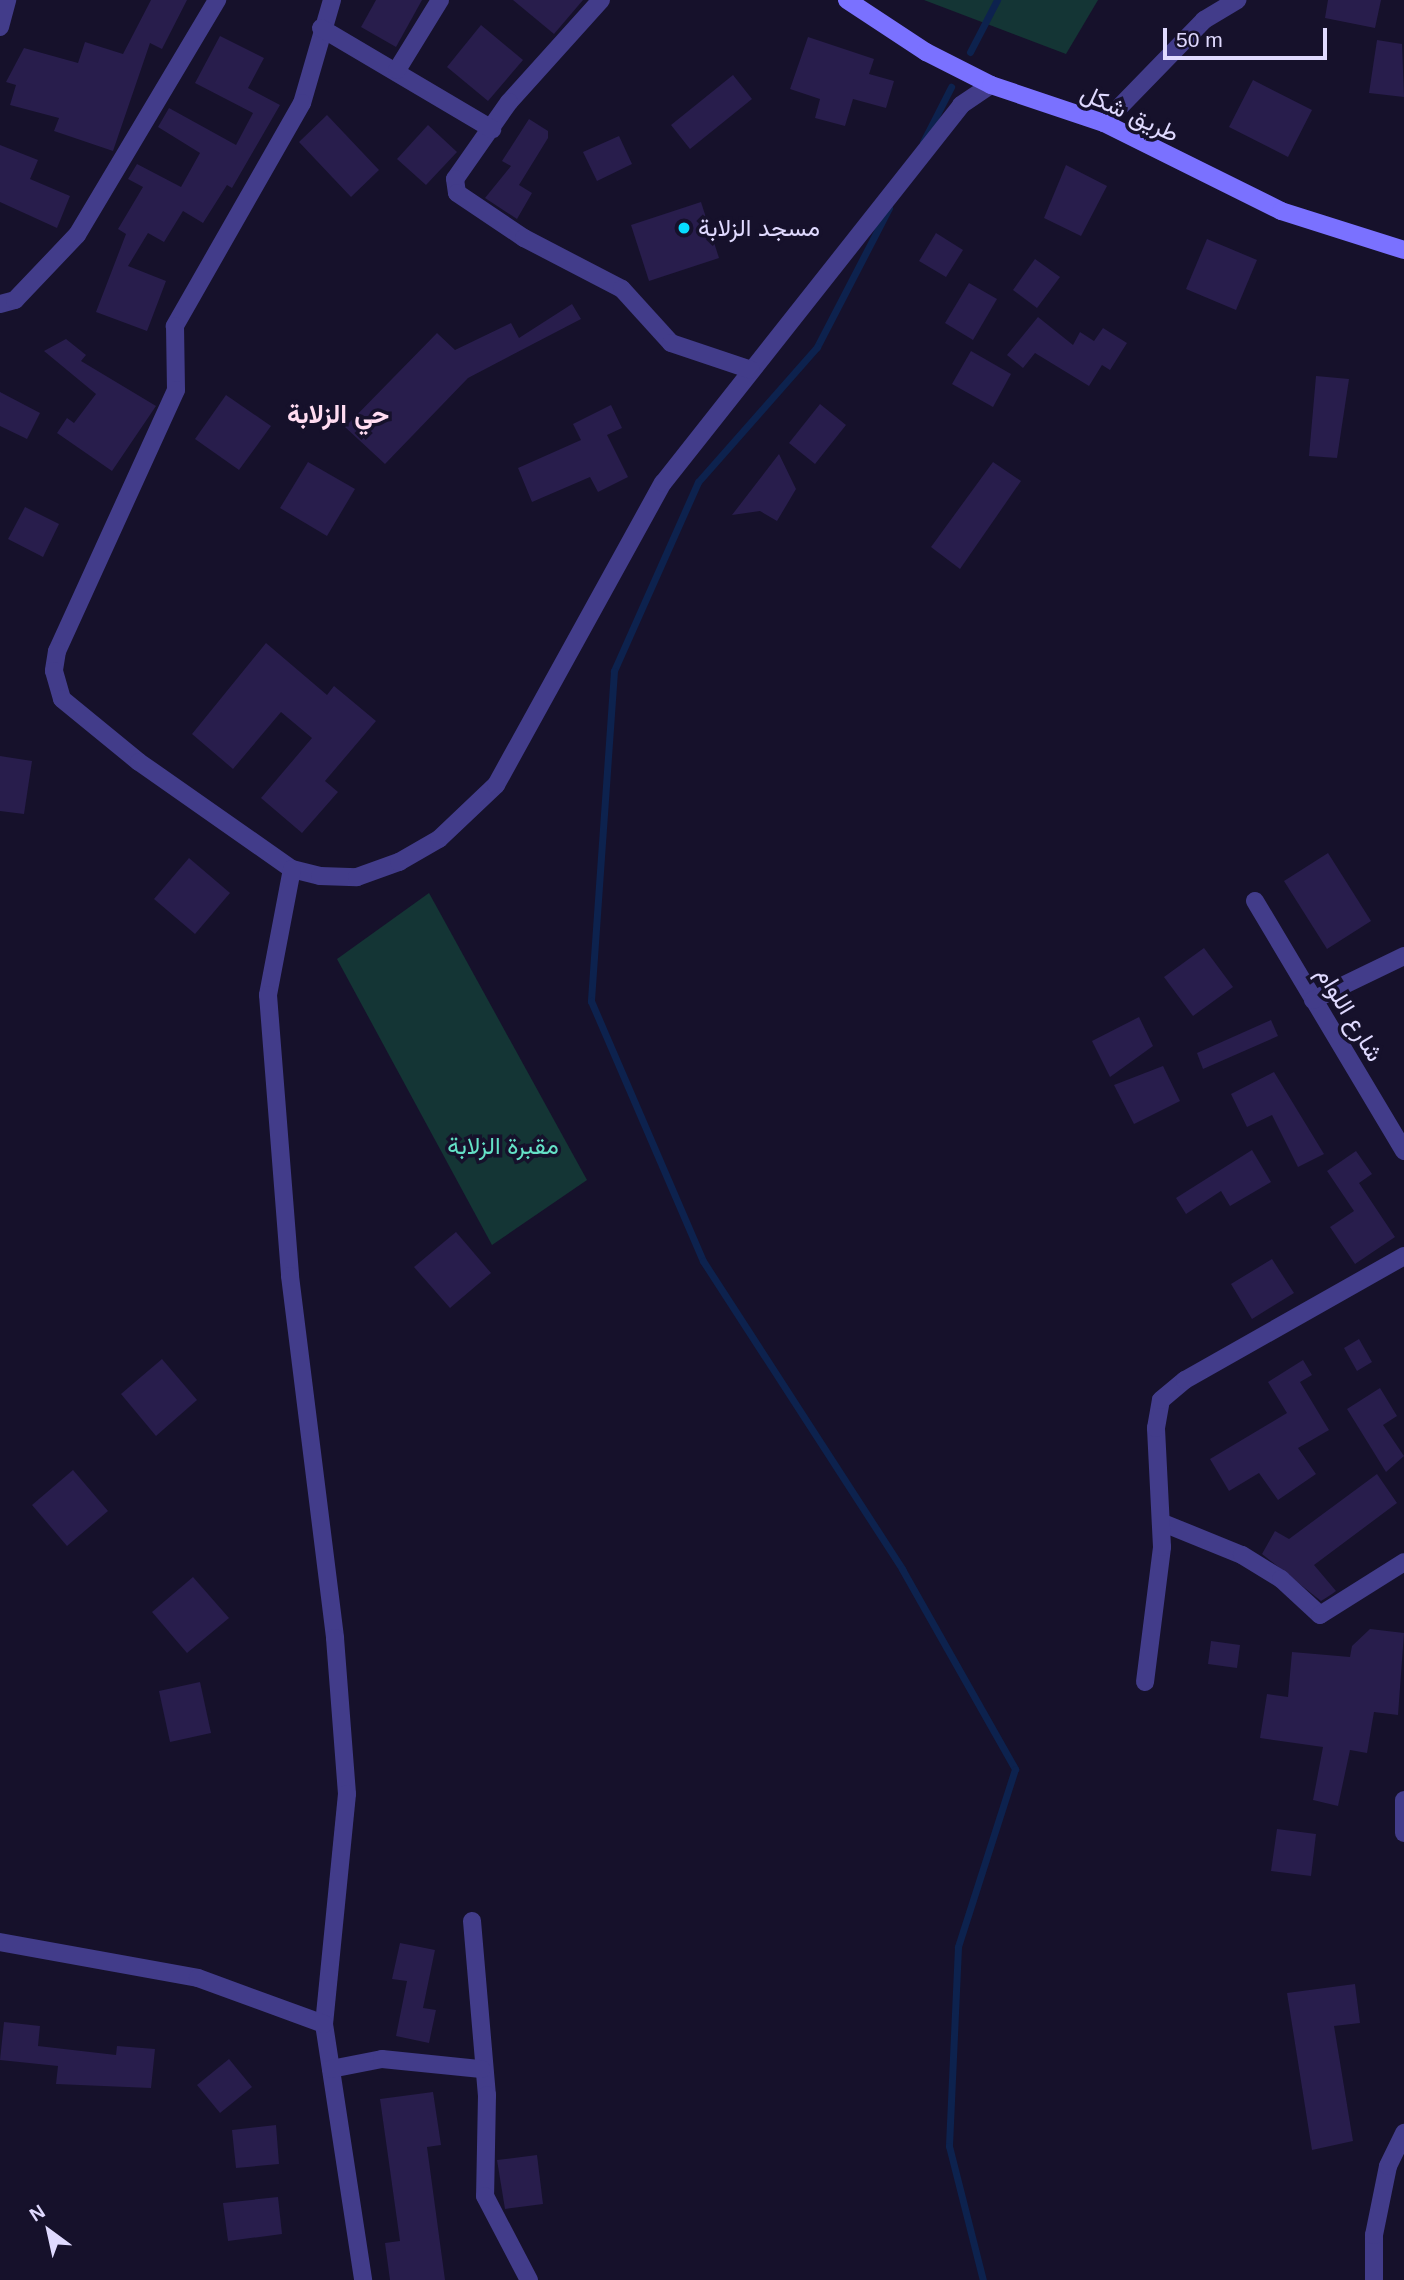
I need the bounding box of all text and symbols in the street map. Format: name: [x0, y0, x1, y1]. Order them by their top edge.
scale bar: [1166, 14, 1330, 58]
text: 50 m: [1176, 28, 1223, 51]
street label: طريق شكل: [1076, 78, 1184, 148]
place label: مسجد الزلابة: [698, 214, 820, 242]
marker: مسجد الزلابة: [676, 220, 692, 236]
district label: حي الزلابة: [287, 399, 389, 431]
street label: شارع اللوام: [1310, 961, 1390, 1067]
park label: مقبرة الزلابة: [447, 1132, 559, 1160]
north arrow: [14, 2196, 84, 2266]
text: N: [26, 2200, 49, 2226]

